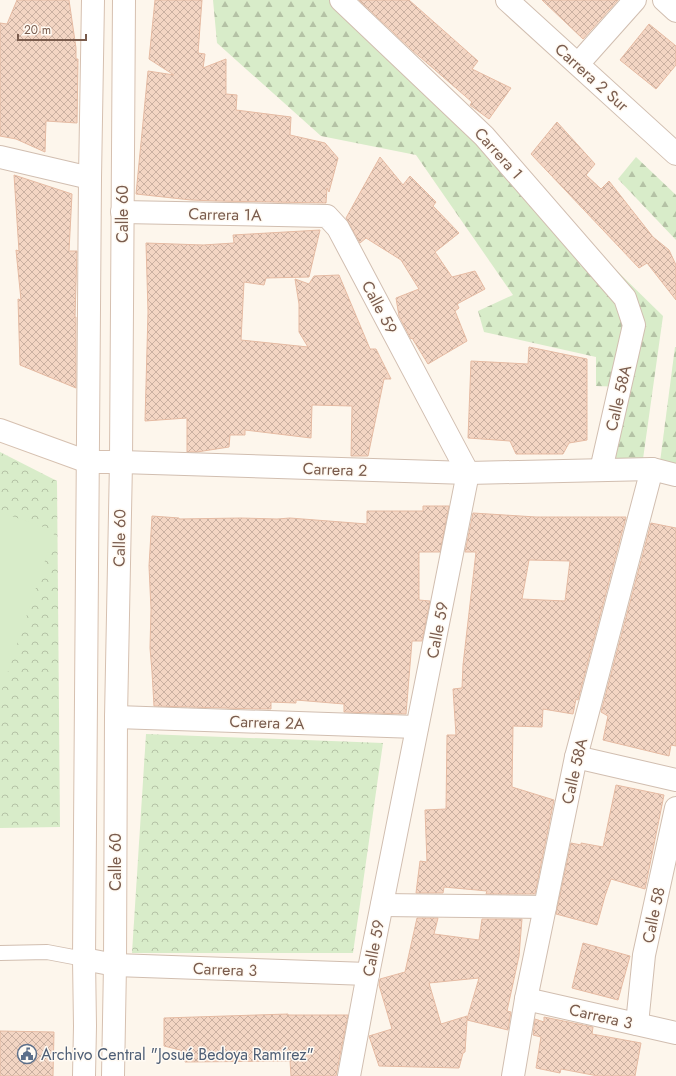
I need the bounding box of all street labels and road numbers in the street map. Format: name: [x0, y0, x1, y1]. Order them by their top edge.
street label: Carrera 2 Sur: [550, 38, 634, 117]
street label: Carrera 1: [469, 122, 528, 184]
street label: Calle 60: [111, 185, 134, 243]
street label: Carrera 1A: [188, 202, 262, 227]
street label: Calle 59: [356, 277, 403, 338]
street label: Calle 58A: [600, 362, 637, 433]
street label: Carrera 2: [302, 457, 368, 482]
street label: Calle 60: [107, 509, 132, 567]
street label: Calle 59: [421, 600, 454, 660]
street label: Carrera 2A: [229, 710, 305, 735]
street label: Calle 58A: [556, 735, 593, 806]
street label: Calle 60: [104, 833, 127, 891]
street label: Calle 58: [636, 885, 671, 945]
street label: Calle 59: [357, 918, 390, 978]
street label: Carrera 3: [192, 957, 258, 982]
street label: Carrera 3: [567, 998, 635, 1035]

